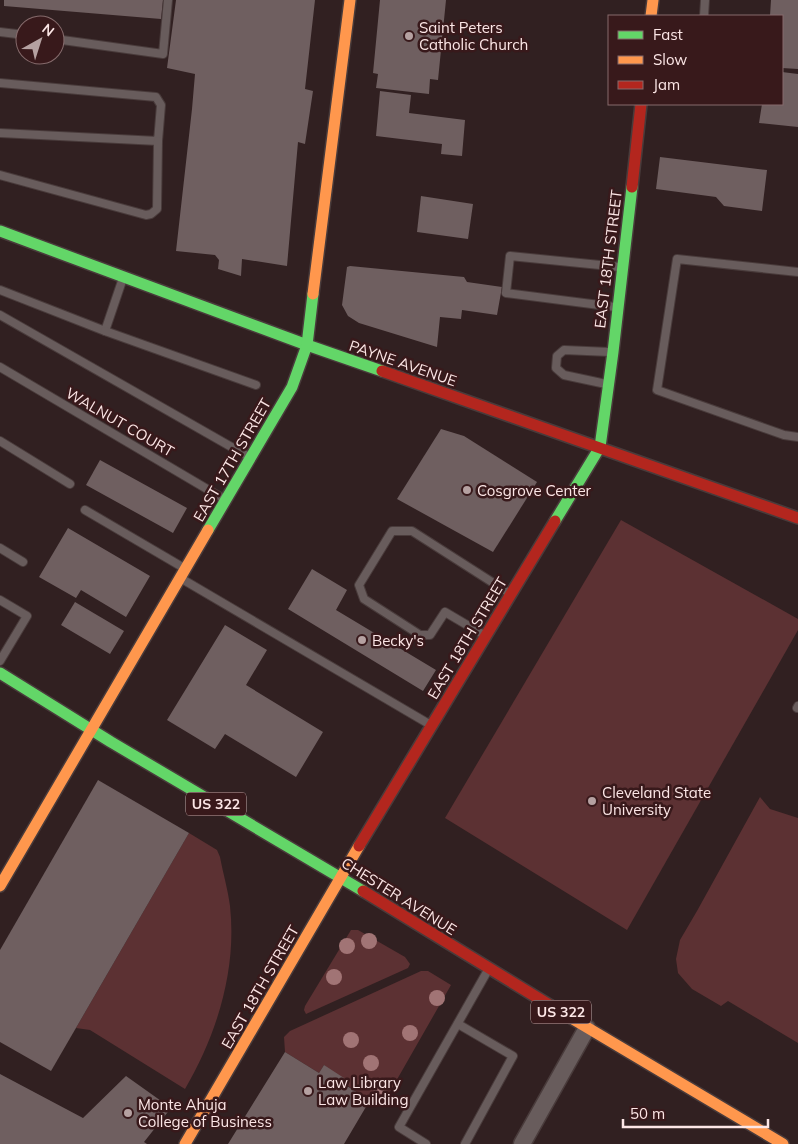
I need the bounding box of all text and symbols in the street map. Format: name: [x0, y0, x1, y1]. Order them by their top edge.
north arrow: [15, 15, 65, 65]
legend: [608, 15, 783, 105]
place label: Saint Peters Catholic Church: [419, 18, 528, 54]
text: N: [38, 20, 58, 40]
text: Fast: [653, 25, 683, 44]
marker: Saint Peters Catholic Church: [403, 30, 415, 42]
text: Slow: [653, 50, 687, 69]
text: Jam: [653, 75, 680, 94]
street label: EAST 18TH STREET: [590, 189, 626, 329]
street label: PAYNE AVENUE: [347, 336, 459, 390]
street label: WALNUT COURT: [63, 383, 177, 461]
street label: EAST 17TH STREET: [189, 395, 275, 525]
place label: Cosgrove Center: [477, 481, 592, 500]
marker: Cosgrove Center: [461, 484, 473, 496]
street label: EAST 18TH STREET: [423, 573, 511, 703]
place label: Becky's: [372, 631, 424, 650]
marker: Becky's: [356, 634, 368, 646]
place label: Cleveland State University: [602, 783, 711, 819]
road number: US 322: [186, 792, 246, 816]
marker: Cleveland State University: [586, 795, 598, 807]
street label: CHESTER AVENUE: [338, 853, 460, 939]
street label: EAST 18TH STREET: [217, 922, 303, 1052]
road number: US 322: [531, 1000, 591, 1024]
place label: Law Library Law Building: [318, 1073, 408, 1109]
marker: Law Library Law Building: [302, 1085, 314, 1097]
place label: Monte Ahuja College of Business: [138, 1095, 272, 1131]
scale bar: [623, 1096, 768, 1128]
text: 50 m: [630, 1104, 665, 1123]
marker: Monte Ahuja College of Business: [122, 1107, 134, 1119]

